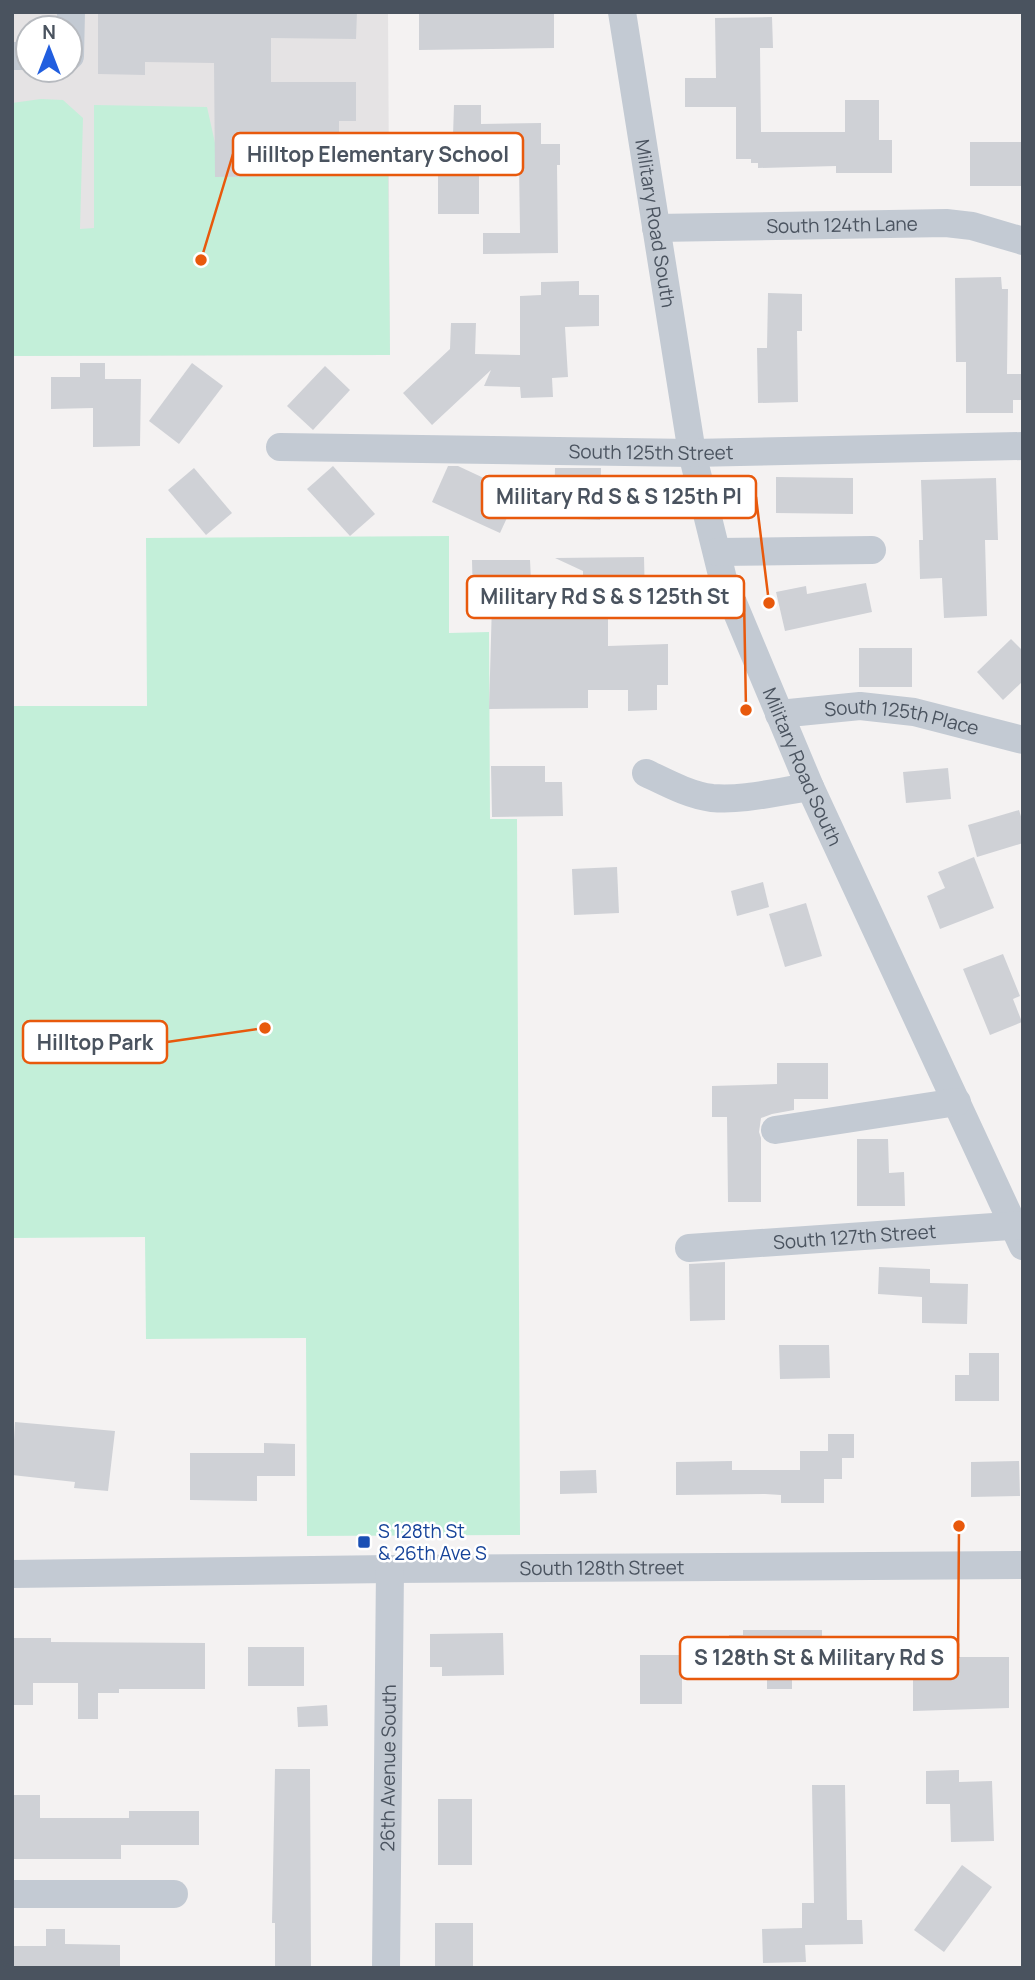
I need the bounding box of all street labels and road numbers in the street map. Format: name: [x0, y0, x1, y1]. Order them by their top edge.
street label: Military Road South: [629, 137, 682, 309]
street label: South 124th Lane: [766, 210, 918, 239]
street label: South 125th Street: [568, 438, 734, 466]
street label: Military Road South: [757, 683, 848, 850]
street label: South 125th Place: [823, 693, 982, 741]
street label: South 127th Street: [772, 1218, 937, 1255]
street label: South 128th Street: [519, 1554, 684, 1581]
street label: 26th Avenue South: [374, 1684, 402, 1852]

